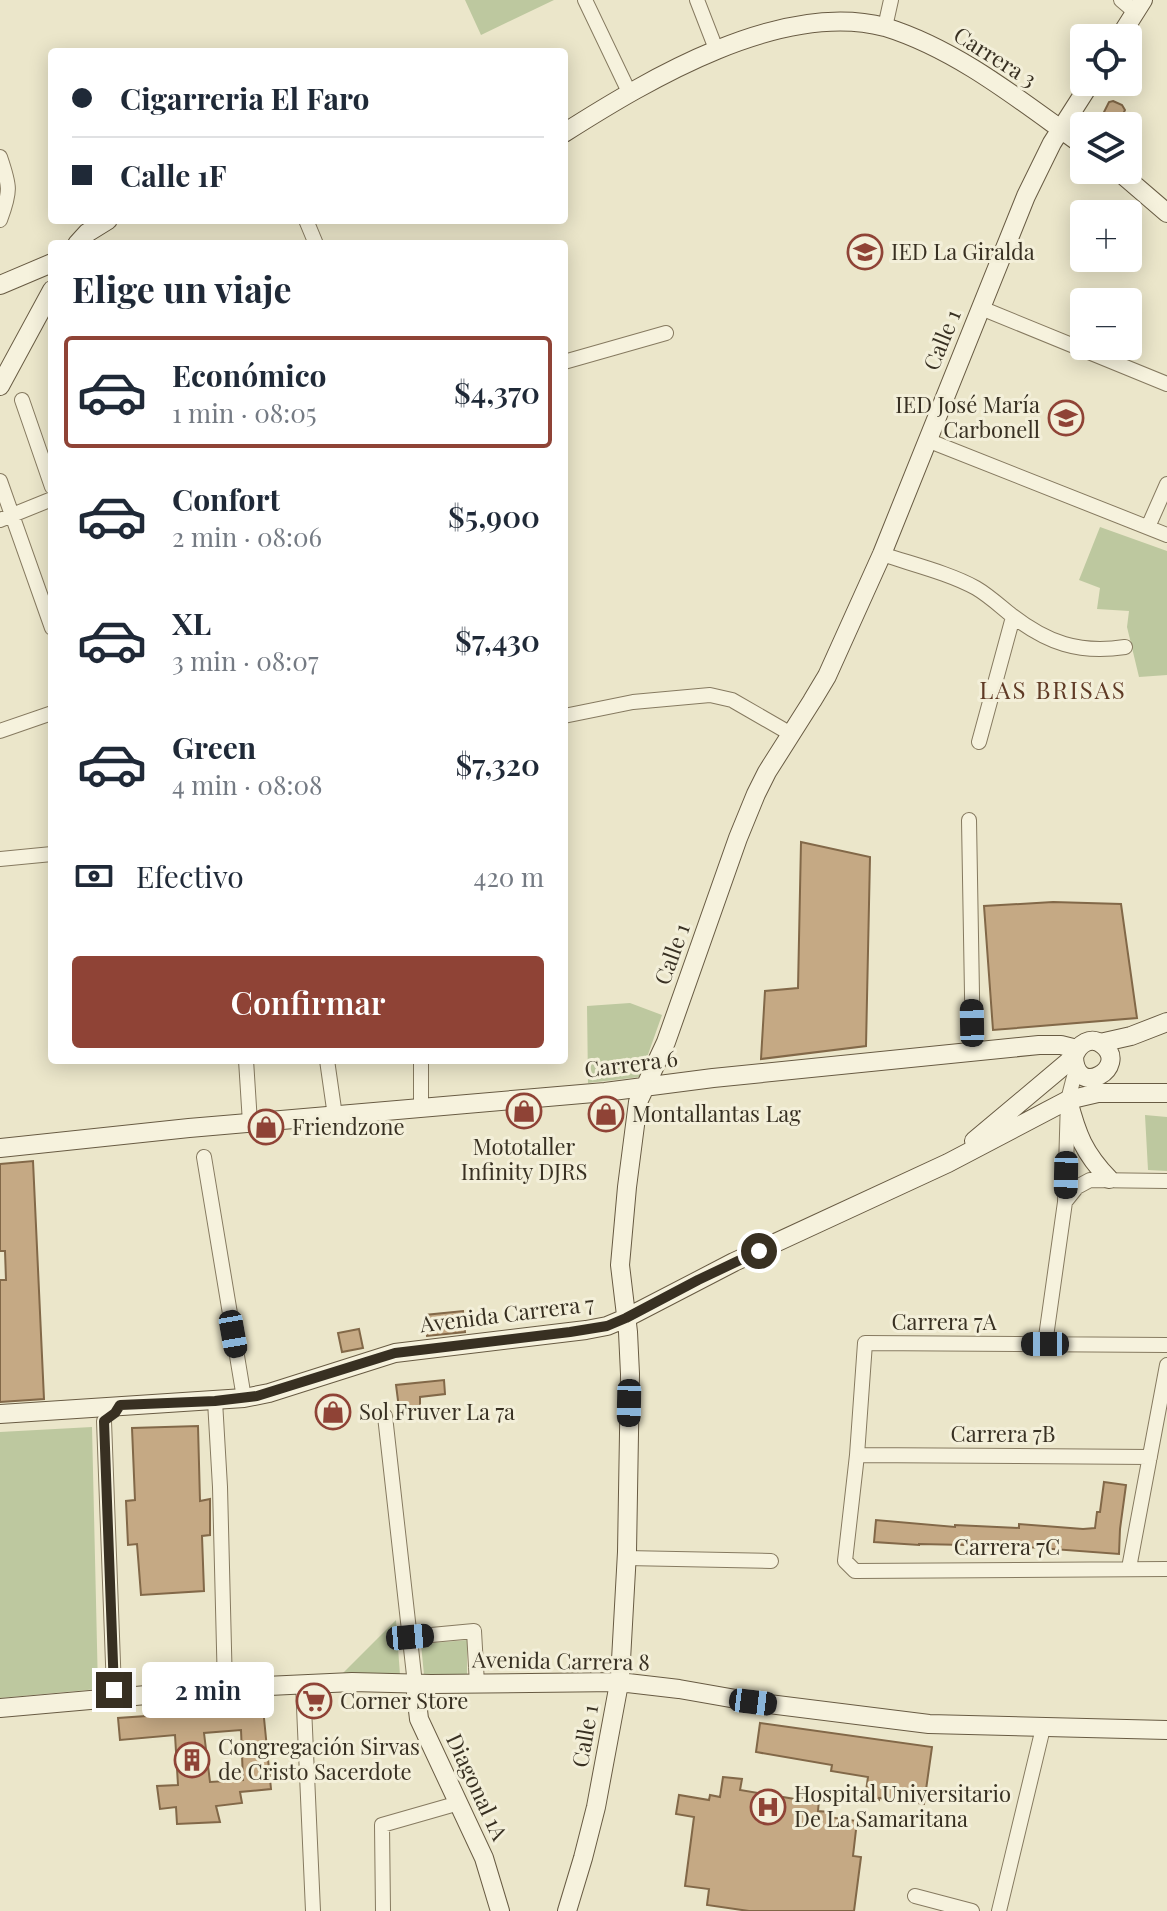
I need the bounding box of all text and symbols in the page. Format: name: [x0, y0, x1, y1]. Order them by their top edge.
street label: Carrera 3: [948, 19, 1043, 93]
map controls: [1070, 24, 1142, 360]
button: locate: [1070, 24, 1142, 96]
text: Cigarreria El Faro: [120, 78, 370, 118]
button: layers: [1070, 112, 1142, 184]
text: Calle 1F: [120, 155, 227, 195]
button: +: [1070, 200, 1142, 272]
school or university icon: IED La Giralda: [846, 233, 884, 271]
place label: IED La Giralda: [891, 236, 1035, 266]
text: Elige un viaje: [72, 264, 292, 312]
button: −: [1070, 288, 1142, 360]
street label: Calle 1: [915, 305, 967, 375]
text: Económico: [172, 355, 327, 395]
icon: car: [76, 356, 148, 428]
text: $4,370: [454, 372, 540, 412]
place label: IED José María Carbonell: [895, 389, 1040, 444]
text: 1 min · 08:05: [172, 395, 317, 430]
school or university icon: IED José María Carbonell: [1047, 399, 1085, 437]
text: Confort: [172, 479, 280, 519]
icon: car: [76, 480, 148, 552]
text: $5,900: [448, 496, 540, 536]
text: 2 min · 08:06: [172, 519, 322, 554]
text: XL: [172, 603, 211, 643]
icon: car: [76, 604, 148, 676]
text: $7,430: [455, 620, 540, 660]
text: 3 min · 08:07: [172, 643, 318, 678]
district label: LAS BRISAS: [979, 673, 1127, 705]
text: Green: [172, 727, 256, 767]
icon: car: [76, 728, 148, 800]
text: $7,320: [455, 744, 540, 784]
text: 4 min · 08:08: [172, 767, 323, 802]
icon: cash: [72, 854, 116, 898]
text: Efectivo: [136, 856, 244, 896]
text: 420 m: [474, 859, 544, 894]
street label: Calle 1: [646, 919, 696, 988]
button: Confirmar: [72, 956, 544, 1048]
car: [960, 999, 984, 1047]
street label: Carrera 6: [583, 1042, 679, 1084]
shop icon: Mototaller Infinity DJRS: [505, 1092, 543, 1130]
shop icon: Montallantas Lag: [587, 1095, 625, 1133]
place label: Montallantas Lag: [632, 1098, 801, 1128]
shop icon: Friendzone: [247, 1108, 285, 1146]
place label: Friendzone: [292, 1111, 405, 1141]
place label: Mototaller Infinity DJRS: [461, 1131, 587, 1186]
car: [1054, 1151, 1078, 1199]
route start: [741, 1233, 777, 1269]
street label: Avenida Carrera 7: [417, 1287, 596, 1339]
street label: Carrera 7A: [891, 1306, 997, 1336]
car: [217, 1308, 249, 1360]
car: [1021, 1332, 1069, 1356]
car: [617, 1379, 641, 1427]
shop icon: Sol Fruver La 7a: [314, 1393, 352, 1431]
place label: Sol Fruver La 7a: [359, 1396, 515, 1426]
street label: Carrera 7B: [951, 1418, 1055, 1448]
street label: Carrera 7C: [954, 1531, 1060, 1561]
car: [385, 1623, 435, 1651]
street label: Avenida Carrera 8: [471, 1643, 650, 1677]
callout: 2 min: [142, 1662, 274, 1718]
route end: [96, 1672, 132, 1708]
text: 2 min: [175, 1672, 241, 1707]
supermarket icon: Corner Store: [295, 1682, 333, 1720]
place label: Corner Store: [340, 1685, 468, 1715]
car: [728, 1687, 778, 1717]
street label: Calle 1: [564, 1702, 604, 1770]
street label: Diagonal 1A: [440, 1728, 516, 1845]
place label: Congregación Sirvas de Cristo Sacerdote: [218, 1731, 420, 1786]
building icon: Congregación Sirvas de Cristo Sacerdote: [173, 1741, 211, 1779]
place label: Hospital Universitario De La Samaritana: [794, 1778, 1011, 1833]
hospital icon: Hospital Universitario De La Samaritana: [749, 1788, 787, 1826]

